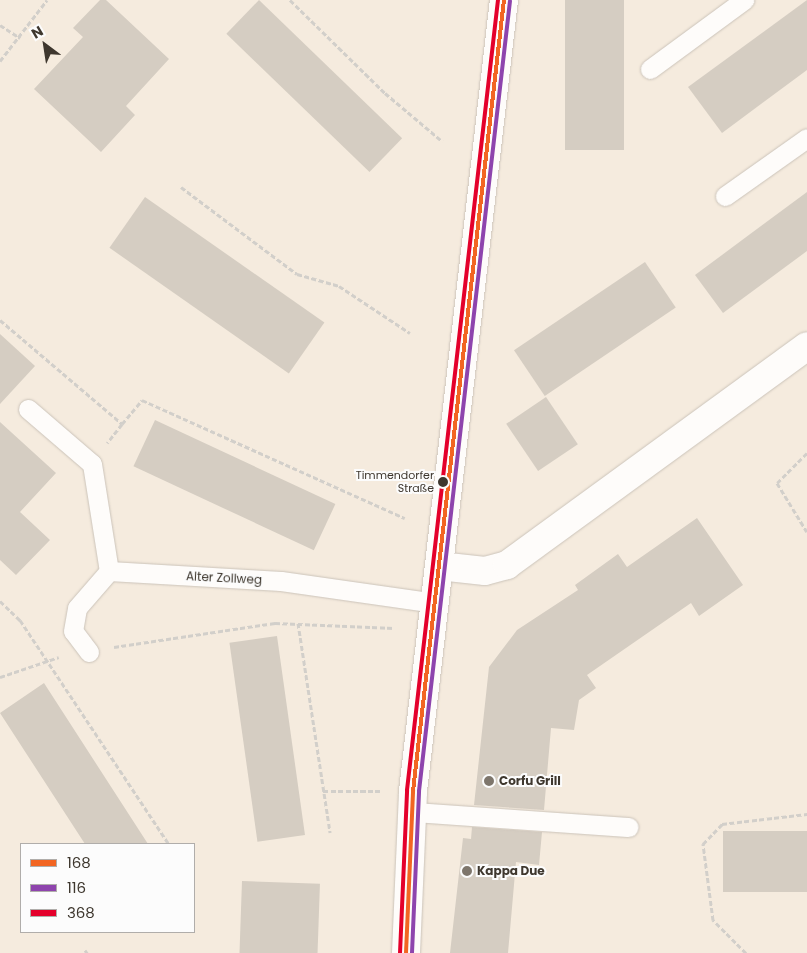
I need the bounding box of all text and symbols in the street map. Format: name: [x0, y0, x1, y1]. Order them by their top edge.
north arrow: [20, 20, 70, 70]
text: N: [28, 21, 47, 43]
place label: Timmendorfer Straße: [356, 469, 434, 495]
marker: Timmendorfer Straße: [438, 477, 448, 487]
street label: Alter Zollweg: [186, 569, 262, 587]
place label: Corfu Grill: [499, 774, 561, 788]
marker: Corfu Grill: [483, 775, 495, 787]
legend: [20, 843, 195, 933]
text: 168: [67, 852, 91, 873]
place label: Kappa Due: [477, 864, 545, 878]
marker: Kappa Due: [461, 865, 473, 877]
text: 116: [67, 877, 86, 898]
text: 368: [67, 902, 95, 923]

